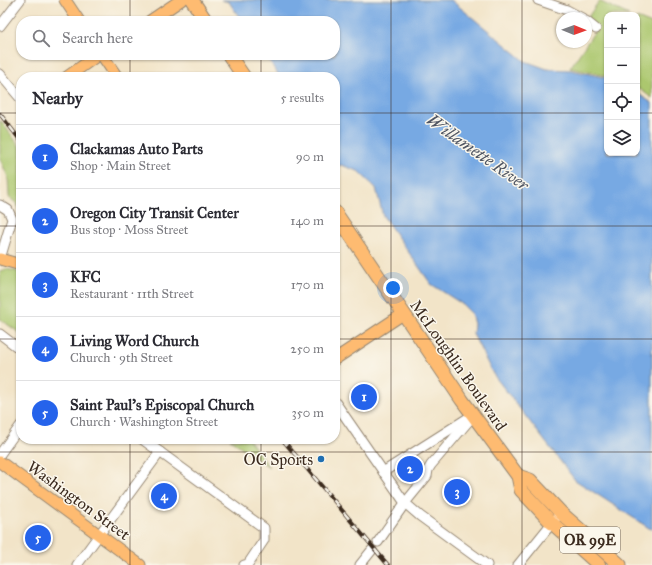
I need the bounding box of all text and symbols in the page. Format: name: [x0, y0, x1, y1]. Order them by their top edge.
north arrow: [556, 12, 592, 48]
map controls: [604, 12, 640, 156]
button: +: [604, 12, 640, 48]
search box: [16, 16, 340, 60]
icon: search: [30, 27, 52, 49]
text: Search here: [62, 29, 133, 47]
button: −: [604, 48, 640, 84]
button: locate: [604, 84, 640, 120]
text: Nearby: [32, 88, 83, 109]
text: 5 results: [280, 90, 324, 106]
water label: Willamette River: [423, 109, 533, 196]
button: layers: [604, 120, 640, 156]
text: Clackamas Auto Parts: [70, 140, 203, 158]
text: 1: [42, 149, 48, 165]
text: 90 m: [296, 149, 324, 165]
text: Shop · Main Street: [70, 158, 171, 174]
text: Oregon City Transit Center: [70, 204, 239, 222]
text: 2: [42, 213, 48, 229]
text: 140 m: [290, 213, 324, 229]
text: Bus stop · Moss Street: [70, 222, 188, 238]
text: KFC: [70, 268, 101, 286]
text: 3: [42, 277, 48, 293]
text: 170 m: [291, 277, 324, 293]
your location: [383, 278, 403, 298]
text: Restaurant · 11th Street: [70, 286, 194, 302]
street label: McLoughlin Boulevard: [405, 296, 511, 435]
text: Living Word Church: [70, 332, 199, 350]
text: 4: [41, 341, 49, 357]
text: 250 m: [290, 341, 324, 357]
text: Church · 9th Street: [70, 350, 173, 366]
pin: 1: [351, 382, 377, 412]
text: Saint Paul's Episcopal Church: [70, 396, 254, 414]
text: 5: [42, 405, 48, 421]
text: 350 m: [291, 405, 324, 421]
text: Church · Washington Street: [70, 414, 218, 430]
place label: OC Sports: [244, 450, 313, 469]
marker: OC Sports: [316, 454, 326, 464]
pin: 2: [397, 454, 423, 484]
street label: Washington Street: [23, 457, 134, 545]
pin: 3: [444, 477, 470, 507]
pin: 4: [151, 481, 177, 511]
pin: 5: [25, 523, 51, 553]
road number: OR 99E: [560, 527, 620, 553]

